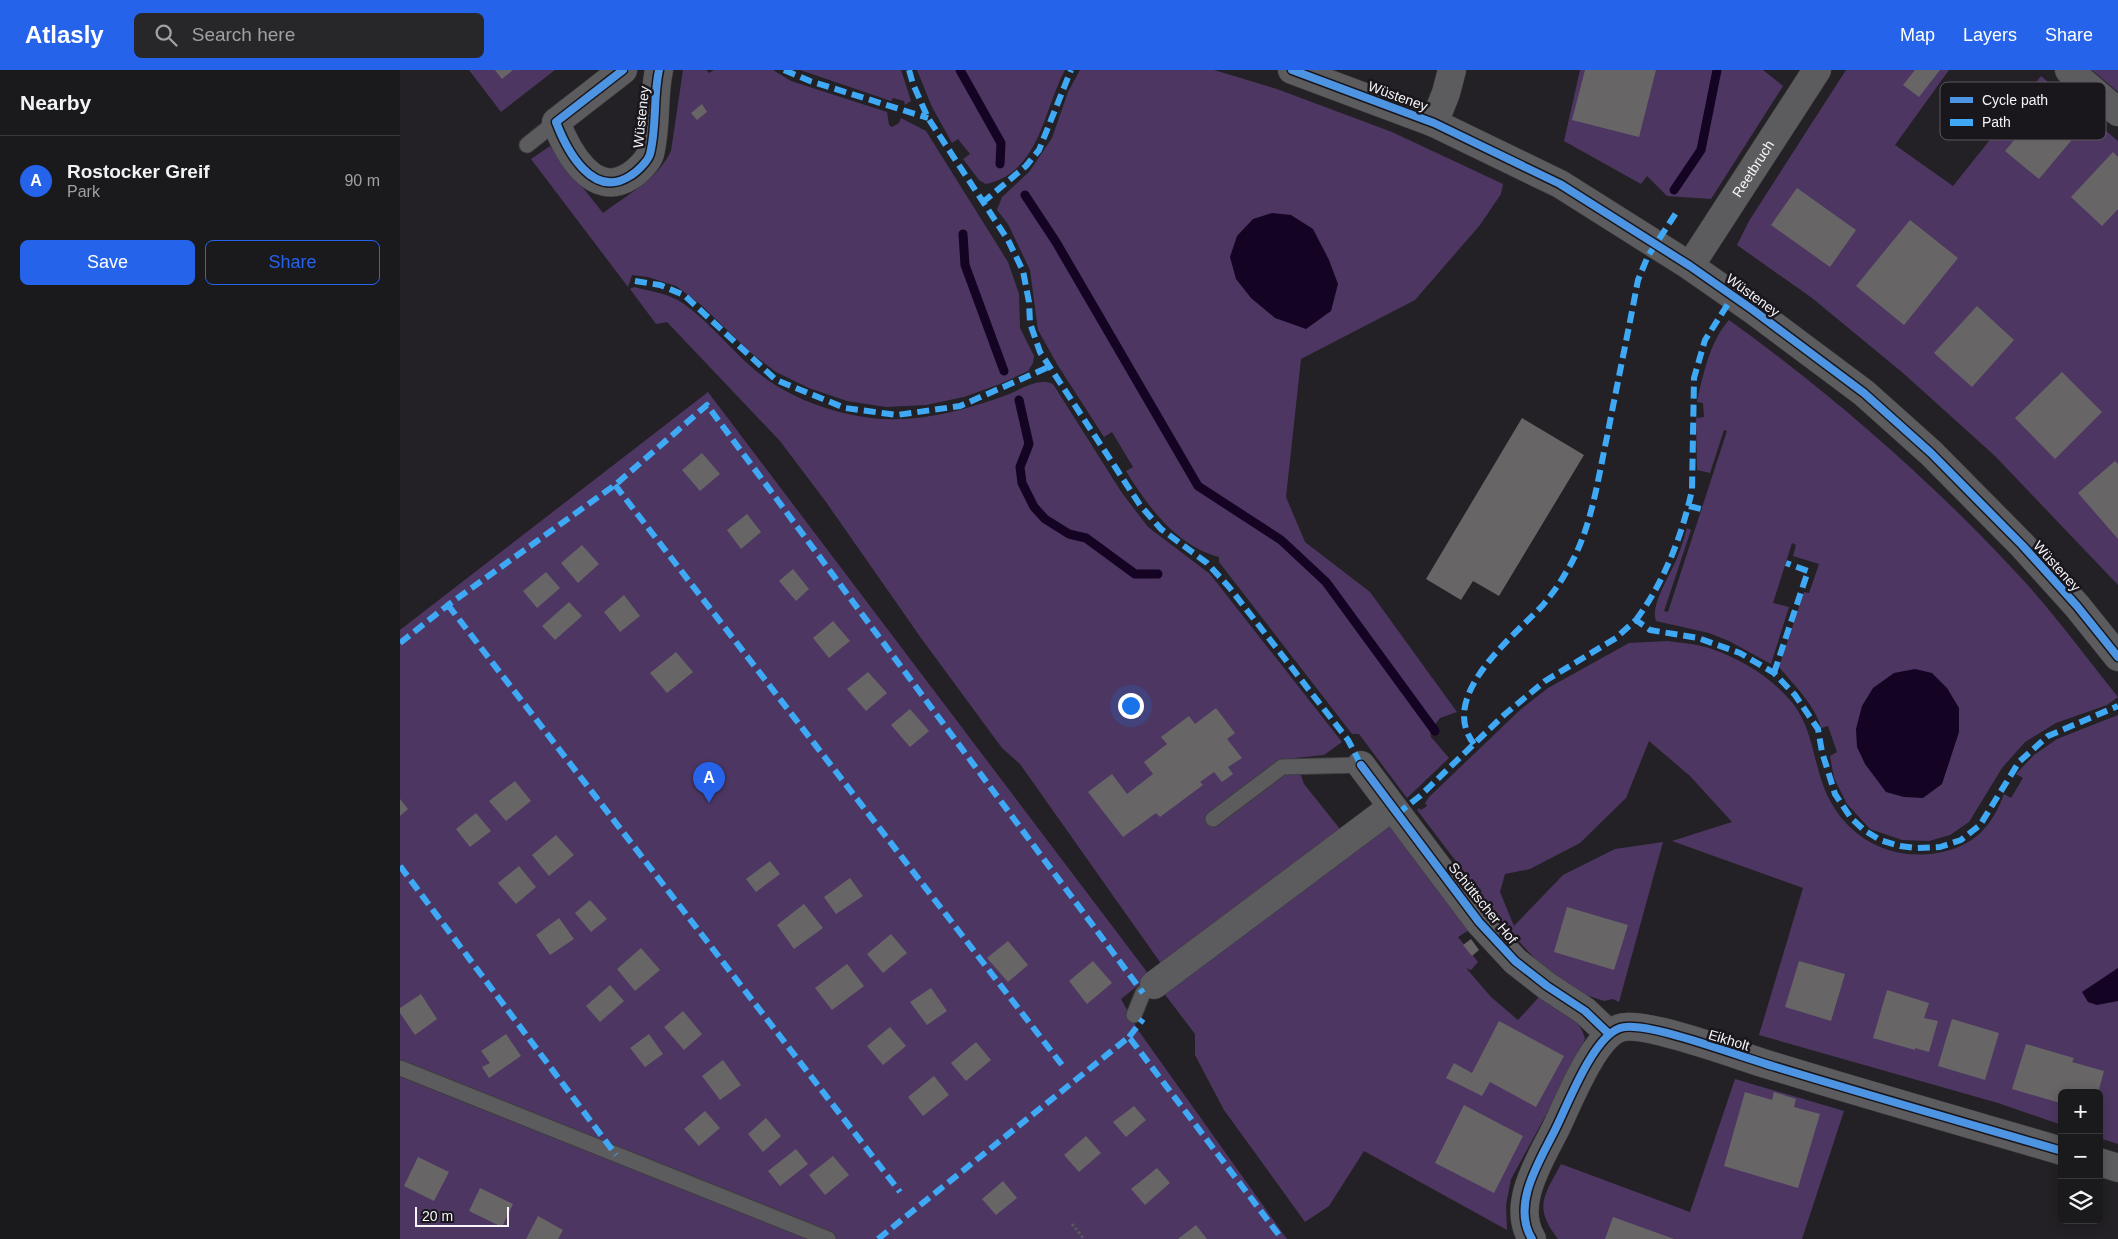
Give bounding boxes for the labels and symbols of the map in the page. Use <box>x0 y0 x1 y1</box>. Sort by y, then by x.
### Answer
street label: Wüsteney <box>1366 78 1430 114</box>
legend <box>1940 82 2106 140</box>
street label: Wüsteney <box>630 85 652 149</box>
text: Cycle path <box>1982 92 2048 108</box>
text: Path <box>1982 114 2011 130</box>
street label: Reetbruch <box>1729 137 1777 200</box>
street label: Wüsteney <box>1723 270 1783 320</box>
street label: Wüsteney <box>2030 538 2084 594</box>
your location <box>1118 693 1144 719</box>
pin: A <box>693 762 725 803</box>
street label: Schüttscher Hof <box>1445 859 1521 947</box>
street label: Eikholt <box>1707 1026 1752 1054</box>
scale bar <box>415 1204 509 1227</box>

